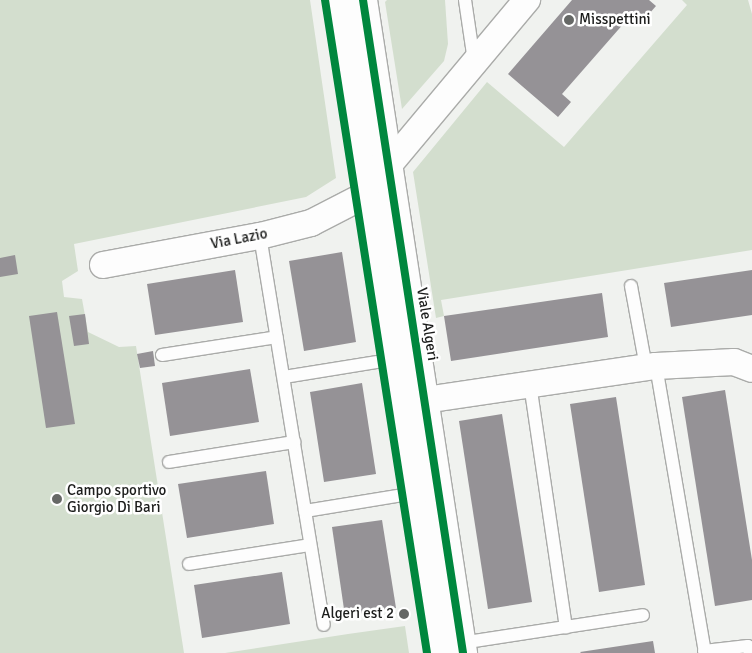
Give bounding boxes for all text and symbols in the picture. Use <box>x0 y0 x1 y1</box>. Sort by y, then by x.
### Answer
place label: Misspettini <box>579 11 651 29</box>
marker: Misspettini <box>563 14 575 26</box>
street label: Via Lazio <box>209 225 269 253</box>
street label: Viale Algeri <box>412 286 442 362</box>
place label: Campo sportivo Giorgio Di Bari <box>67 481 166 516</box>
marker: Campo sportivo Giorgio Di Bari <box>51 493 63 505</box>
place label: Algeri est 2 <box>321 605 394 623</box>
marker: Algeri est 2 <box>398 608 410 620</box>

